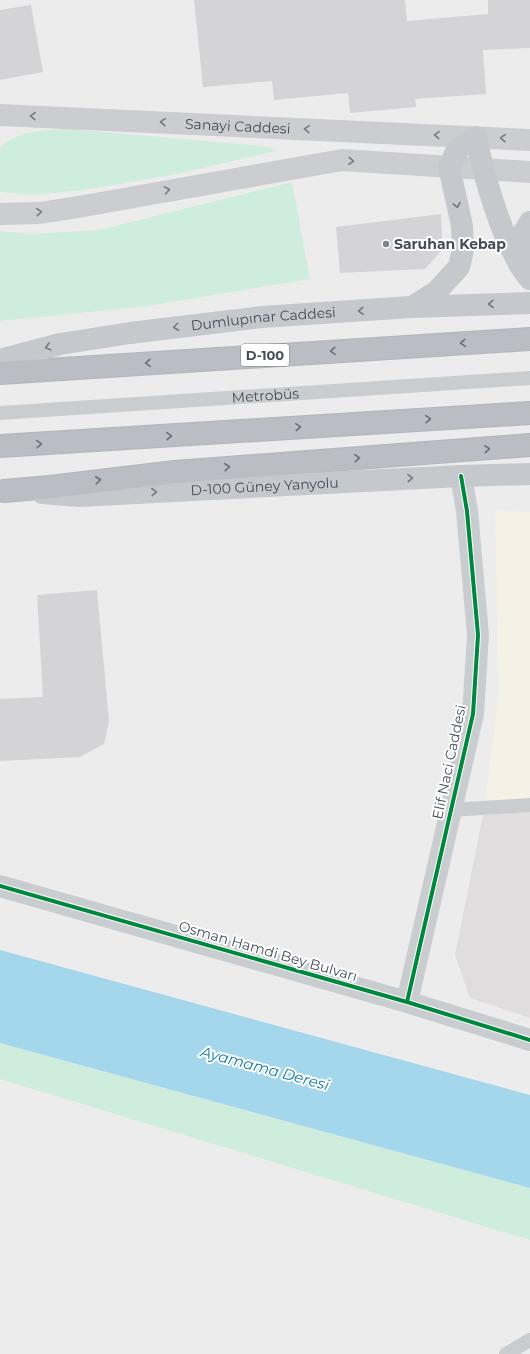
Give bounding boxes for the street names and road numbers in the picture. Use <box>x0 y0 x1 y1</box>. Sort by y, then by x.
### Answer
street label: Sanayi Caddesi <box>185 115 291 138</box>
street label: Dumlupınar Caddesi <box>190 303 336 335</box>
road number: D-100 <box>241 344 289 366</box>
street label: Metrobüs <box>231 384 300 407</box>
street label: D-100 Güney Yanyolu <box>190 473 339 499</box>
street label: Elif Naci Caddesi <box>428 703 470 821</box>
street label: Osman Hamdi Bey Bulvarı <box>177 917 359 985</box>

